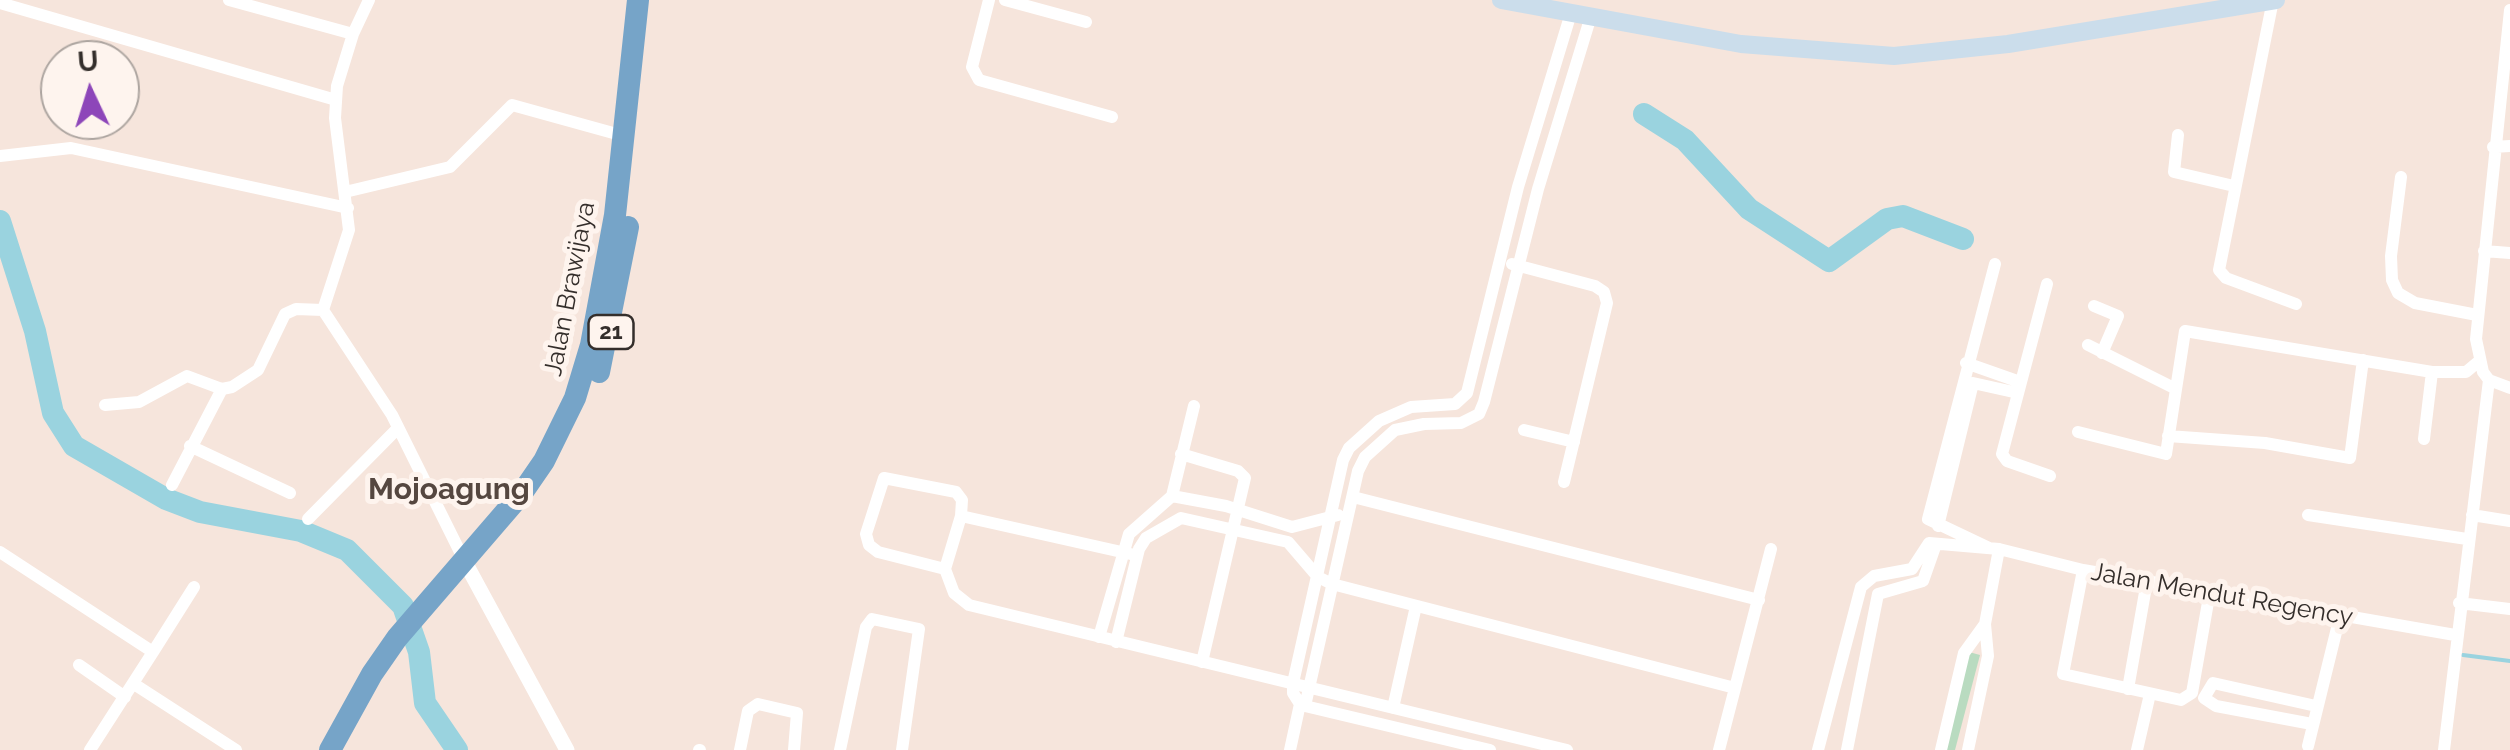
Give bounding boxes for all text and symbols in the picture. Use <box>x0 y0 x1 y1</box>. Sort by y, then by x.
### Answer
north arrow <box>40 40 140 140</box>
text: U <box>76 44 100 79</box>
street label: Jalan Brawijaya <box>538 199 602 379</box>
road number: 21 <box>588 315 634 349</box>
district label: Mojoagung <box>368 472 530 508</box>
street label: Jalan Mendut Regency <box>2089 557 2355 633</box>

